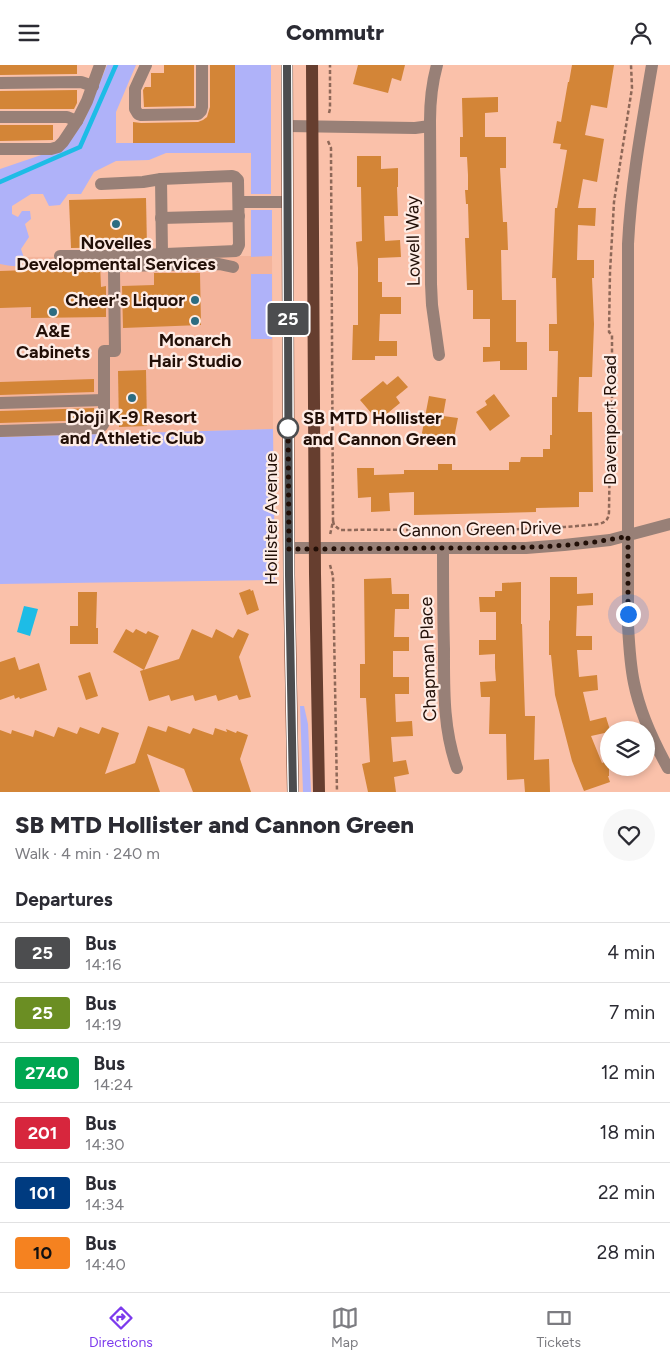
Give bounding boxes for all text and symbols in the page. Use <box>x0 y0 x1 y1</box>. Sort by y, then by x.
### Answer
icon: menu <box>15 19 43 47</box>
text: Commutr <box>286 19 384 46</box>
icon: person <box>627 19 655 47</box>
street label: Lowell Way <box>401 195 425 287</box>
marker: Novelles Developmental Services <box>110 218 122 230</box>
place label: Novelles Developmental Services <box>16 232 216 275</box>
place label: Cheer's Liquor <box>65 289 185 311</box>
marker: Cheer's Liquor <box>189 294 201 306</box>
line badge: 25 <box>266 303 310 335</box>
marker: A&E Cabinets <box>47 306 59 318</box>
text: 25 <box>278 308 298 330</box>
marker: Monarch Hair Studio <box>189 315 201 327</box>
place label: A&E Cabinets <box>16 320 91 363</box>
place label: Monarch Hair Studio <box>148 329 242 372</box>
street label: Davenport Road <box>599 355 621 485</box>
marker: Dioji K-9 Resort and Athletic Club <box>126 392 138 404</box>
place label: Dioji K-9 Resort and Athletic Club <box>60 406 204 449</box>
place label: SB MTD Hollister and Cannon Green <box>303 407 456 450</box>
marker: SB MTD Hollister and Cannon Green <box>277 417 299 439</box>
street label: Hollister Avenue <box>260 453 282 585</box>
street label: Cannon Green Drive <box>398 517 562 541</box>
street label: Chapman Place <box>415 596 441 722</box>
your location <box>616 602 641 627</box>
map controls <box>600 721 655 776</box>
button: layers <box>600 721 655 776</box>
button: heart <box>603 809 655 861</box>
text: SB MTD Hollister and Cannon Green <box>15 810 414 839</box>
text: Walk · 4 min · 240 m <box>15 844 160 863</box>
text: Departures <box>15 888 113 911</box>
text: Bus <box>85 932 116 955</box>
text: 4 min <box>607 941 655 964</box>
text: 25 <box>32 942 53 964</box>
text: 14:16 <box>85 955 121 974</box>
text: Bus <box>85 992 116 1015</box>
text: 7 min <box>609 1001 655 1024</box>
text: 25 <box>32 1002 53 1024</box>
text: 14:19 <box>85 1015 121 1034</box>
text: Bus <box>94 1052 125 1075</box>
text: 12 min <box>601 1061 655 1084</box>
text: 2740 <box>25 1062 69 1084</box>
text: 14:24 <box>94 1075 133 1094</box>
text: Bus <box>85 1112 116 1135</box>
text: 18 min <box>600 1121 655 1144</box>
text: 201 <box>28 1122 57 1144</box>
text: 14:30 <box>85 1135 125 1154</box>
text: Bus <box>85 1172 116 1195</box>
text: 22 min <box>598 1181 655 1204</box>
text: 101 <box>29 1182 56 1204</box>
text: 14:34 <box>85 1195 124 1214</box>
text: Bus <box>85 1232 116 1255</box>
text: 28 min <box>597 1241 655 1264</box>
text: 10 <box>33 1242 52 1264</box>
text: 14:40 <box>85 1255 126 1274</box>
tab: Directions <box>89 1304 153 1351</box>
tab: Map <box>331 1304 359 1351</box>
tab: Tickets <box>536 1304 581 1351</box>

